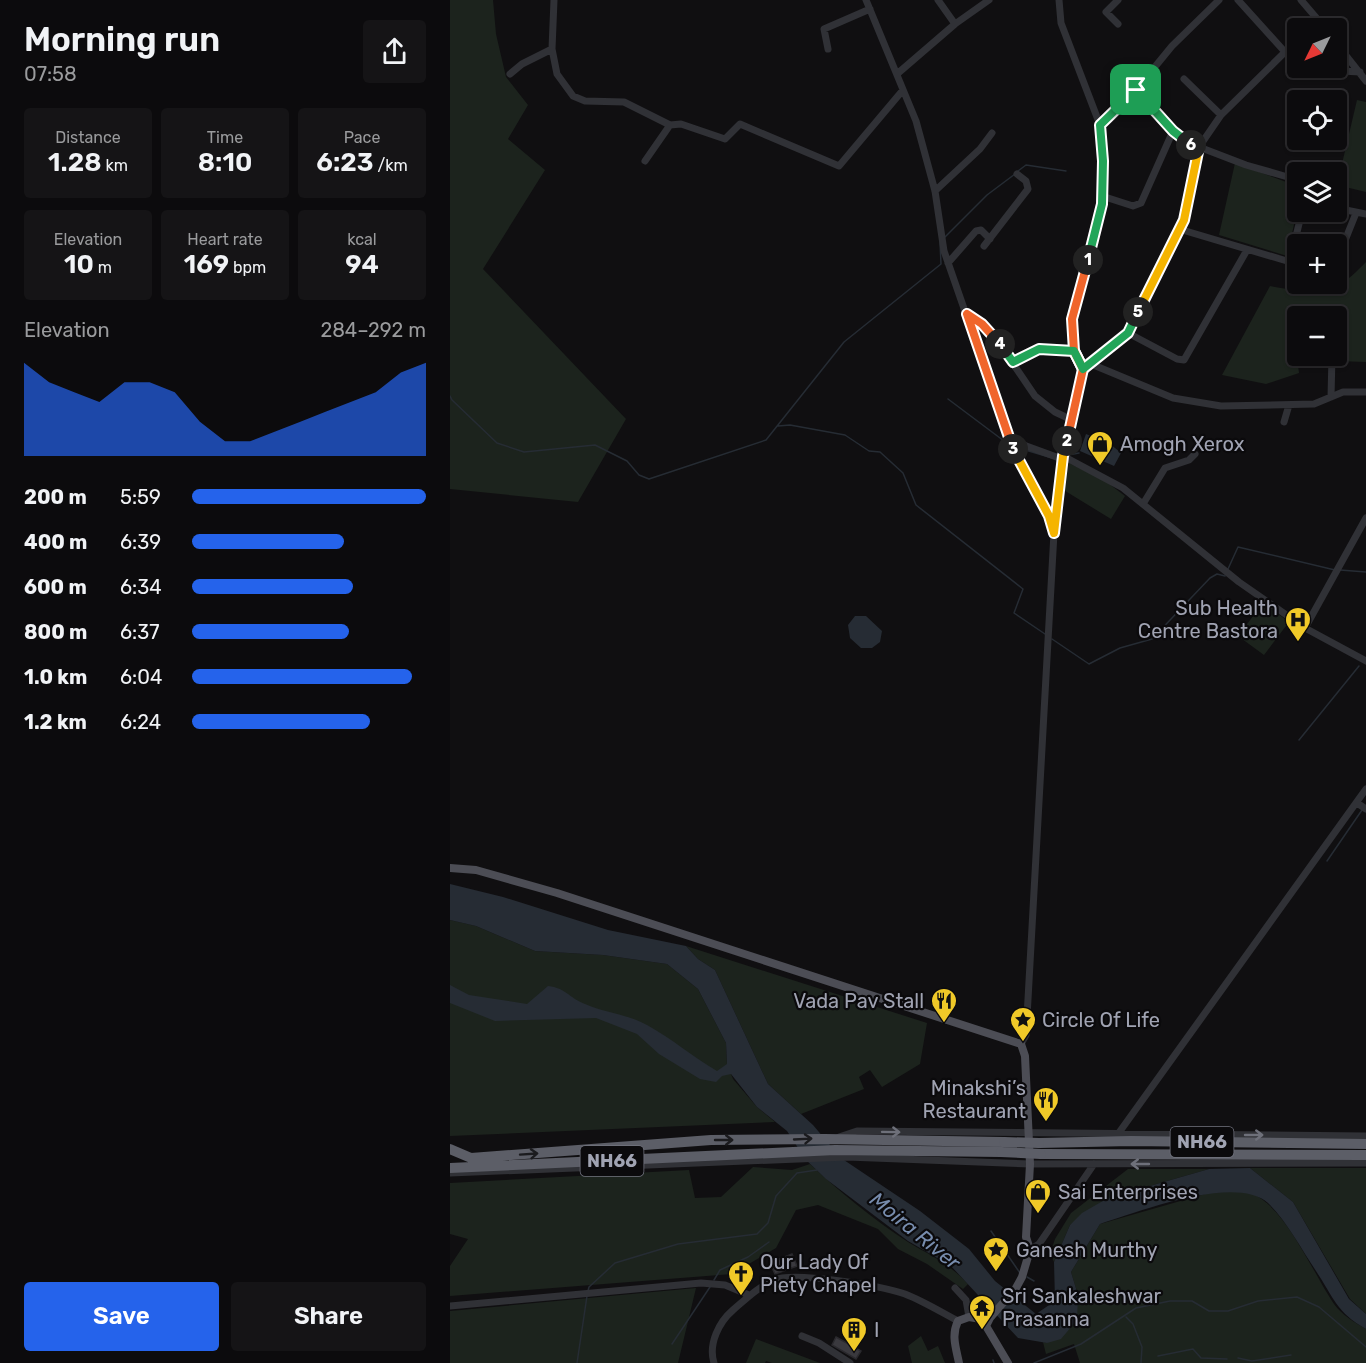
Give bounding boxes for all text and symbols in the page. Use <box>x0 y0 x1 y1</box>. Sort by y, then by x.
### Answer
north arrow <box>1287 18 1347 78</box>
map controls <box>1287 18 1347 366</box>
text: Morning run <box>24 20 220 59</box>
button: share <box>363 20 426 83</box>
text: 07:58 <box>24 62 77 86</box>
pin <box>1110 64 1161 115</box>
icon: arrive <box>1119 73 1152 106</box>
button: locate <box>1287 90 1347 150</box>
text: Distance <box>55 128 121 147</box>
text: Time <box>207 128 243 147</box>
text: Pace <box>344 128 380 147</box>
pin: 6 <box>1176 130 1206 160</box>
text: 6 <box>1186 135 1196 154</box>
text: 1.28 <box>48 147 102 178</box>
text: 8:10 <box>198 147 252 178</box>
text: 6:23 <box>316 147 374 178</box>
text: km <box>102 156 128 175</box>
text: /km <box>374 156 408 175</box>
button: layers <box>1287 162 1347 222</box>
text: Elevation <box>54 230 122 249</box>
text: Heart rate <box>187 230 263 249</box>
text: kcal <box>347 230 377 249</box>
button: + <box>1287 234 1347 294</box>
pin: 1 <box>1073 245 1103 275</box>
text: 10 <box>64 249 94 280</box>
text: 169 <box>184 249 229 280</box>
text: 94 <box>345 249 379 280</box>
text: 1 <box>1084 250 1092 269</box>
text: m <box>94 258 112 277</box>
text: bpm <box>229 258 266 277</box>
pin: 5 <box>1123 297 1153 327</box>
text: 5 <box>1133 302 1143 321</box>
button: − <box>1287 306 1347 366</box>
text: Elevation <box>24 318 110 342</box>
text: 284–292 m <box>320 318 426 342</box>
pin: 4 <box>985 329 1015 359</box>
text: 4 <box>995 334 1005 353</box>
pin: 2 <box>1052 426 1082 456</box>
shop icon: Amogh Xerox <box>1085 429 1115 467</box>
text: 2 <box>1062 431 1072 450</box>
place label: Amogh Xerox <box>1120 432 1245 456</box>
pin: 3 <box>998 434 1028 464</box>
text: 3 <box>1008 439 1018 458</box>
text: 200 m <box>24 485 87 509</box>
text: 5:59 <box>120 485 161 509</box>
text: 400 m <box>24 530 87 554</box>
text: 6:39 <box>120 530 161 554</box>
text: 600 m <box>24 575 87 599</box>
text: 6:34 <box>120 575 162 599</box>
place label: Sub Health Centre Bastora <box>1138 596 1278 643</box>
hospital icon: Sub Health Centre Bastora <box>1283 605 1313 643</box>
text: 800 m <box>24 620 87 644</box>
text: 6:37 <box>120 620 159 644</box>
text: 1.0 km <box>24 665 87 689</box>
text: 6:04 <box>120 665 162 689</box>
text: 1.2 km <box>24 710 87 734</box>
text: 6:24 <box>120 710 161 734</box>
restaurant icon: Vada Pav Stall <box>929 986 959 1024</box>
place label: Vada Pav Stall <box>793 989 924 1013</box>
place icon: Circle Of Life <box>1008 1005 1038 1043</box>
place label: Circle Of Life <box>1042 1008 1160 1032</box>
place label: Minakshi’s Restaurant <box>922 1076 1026 1123</box>
restaurant icon: Minakshi’s Restaurant <box>1031 1085 1061 1123</box>
one-way arrow <box>881 1126 901 1138</box>
road number: NH66 <box>1170 1127 1233 1157</box>
one-way arrow <box>1243 1129 1263 1141</box>
one-way arrow <box>713 1134 733 1146</box>
one-way arrow <box>792 1134 812 1145</box>
road number: NH66 <box>580 1146 644 1176</box>
one-way arrow <box>519 1148 539 1159</box>
one-way arrow <box>1130 1158 1150 1170</box>
shop icon: Sai Enterprises <box>1023 1177 1053 1215</box>
place label: Sai Enterprises <box>1058 1180 1198 1204</box>
water label: Moira River <box>865 1187 966 1275</box>
place icon: Ganesh Murthy <box>981 1235 1011 1273</box>
place label: Ganesh Murthy <box>1016 1238 1158 1262</box>
place label: Our Lady Of Piety Chapel <box>760 1250 877 1297</box>
church icon: Our Lady Of Piety Chapel <box>726 1259 756 1297</box>
button: Save <box>24 1282 219 1351</box>
button: Share <box>231 1282 426 1351</box>
place label: Sri Sankaleshwar Prasanna <box>1002 1284 1162 1331</box>
temple icon: Sri Sankaleshwar Prasanna <box>967 1293 997 1331</box>
building icon: I <box>839 1315 869 1353</box>
place label: I <box>874 1318 879 1342</box>

